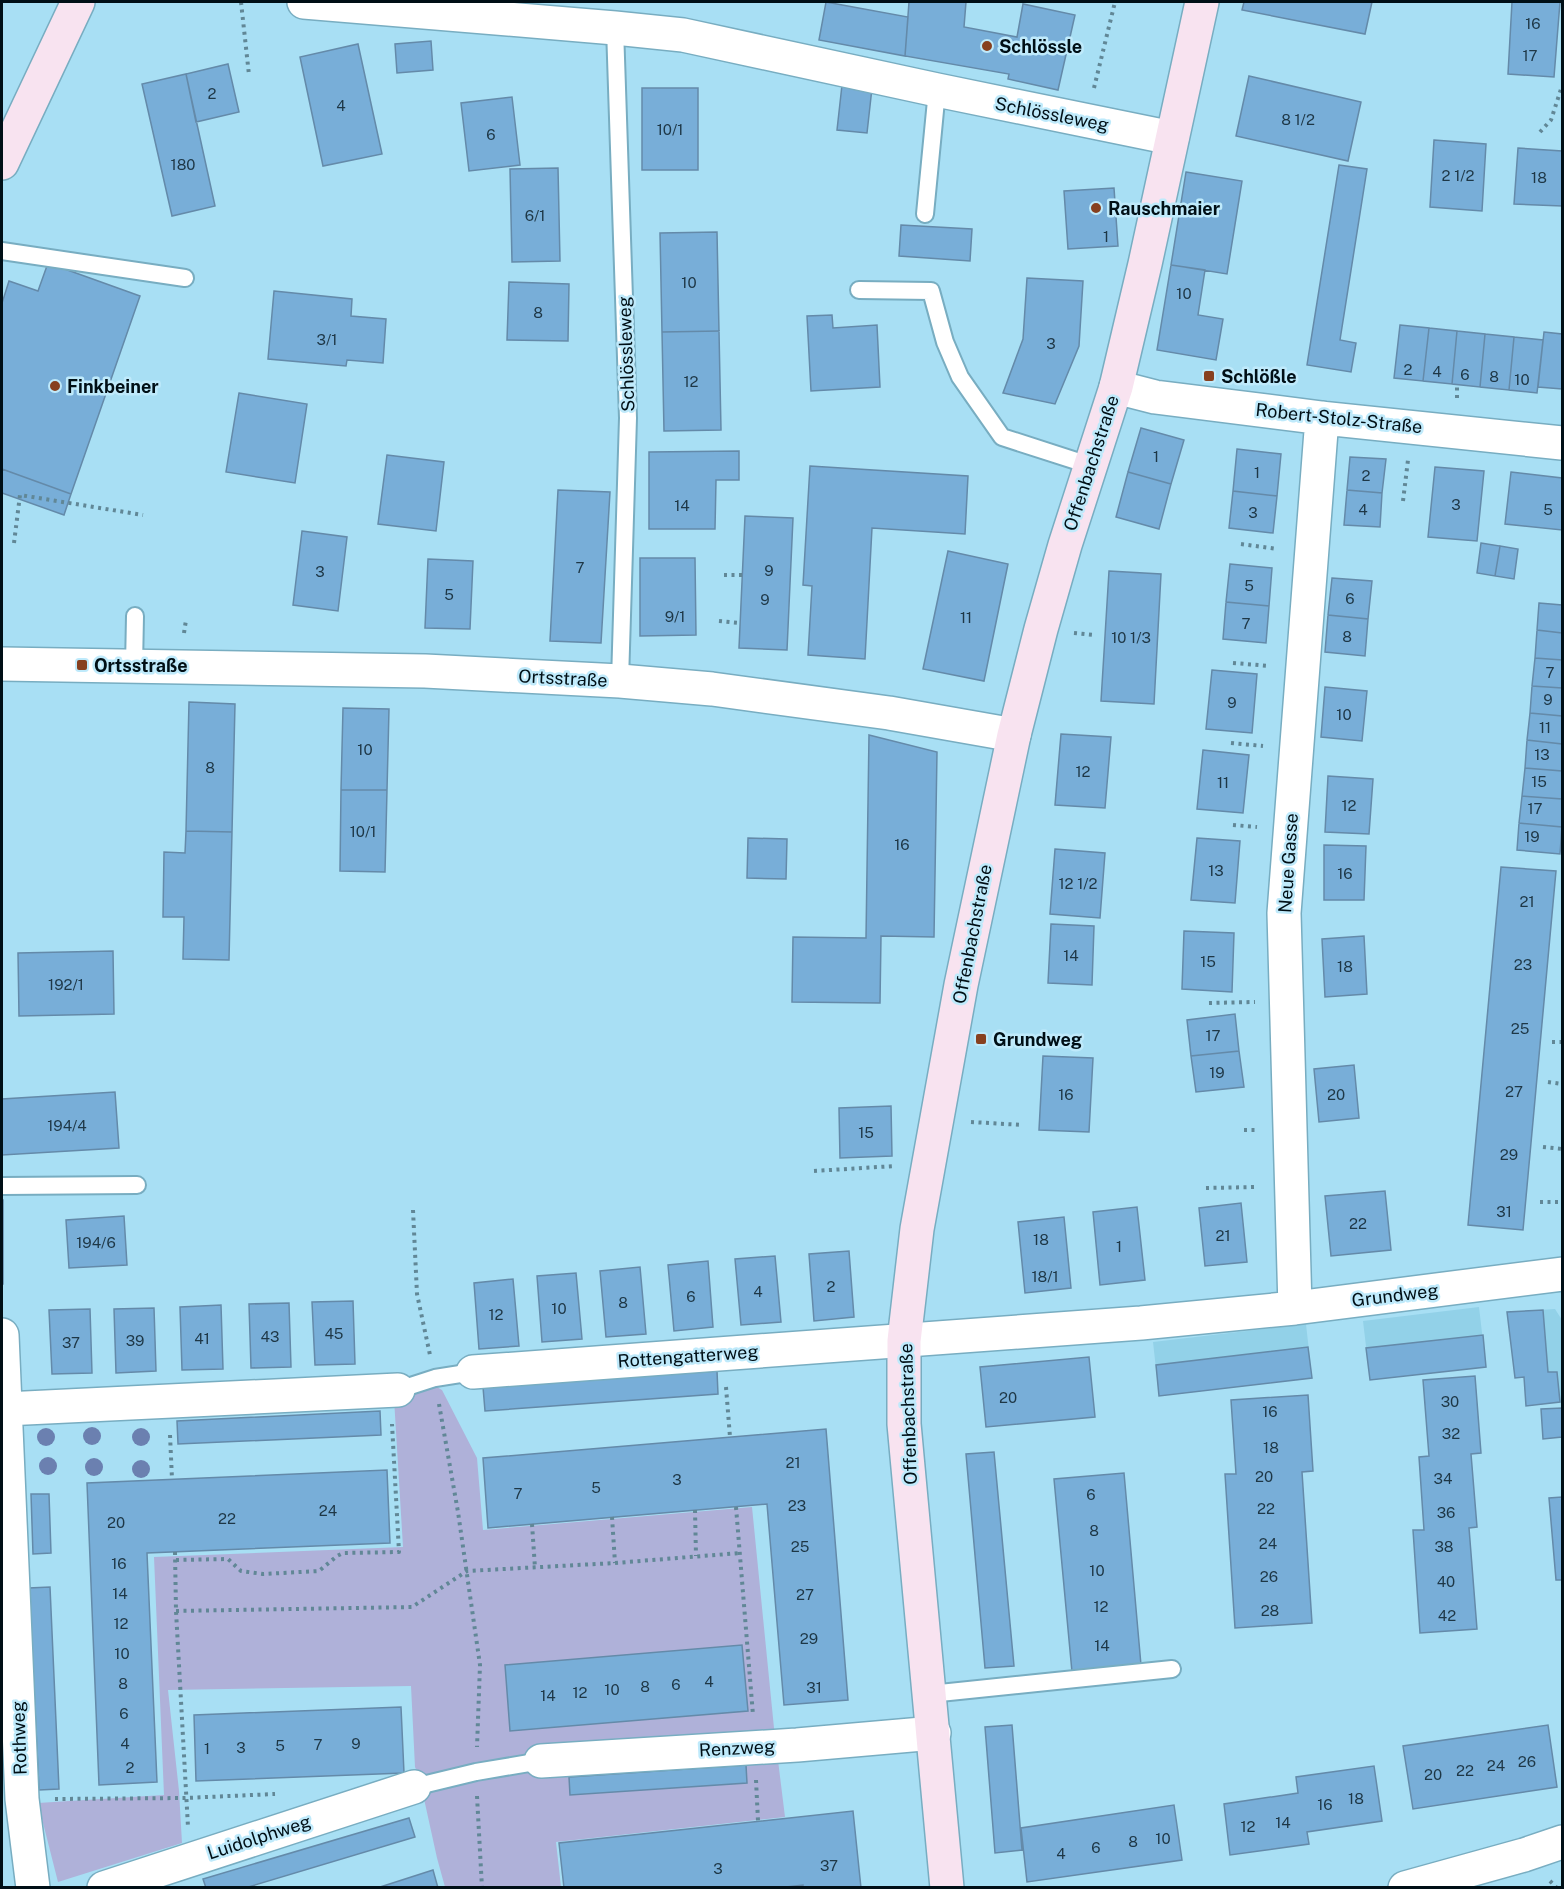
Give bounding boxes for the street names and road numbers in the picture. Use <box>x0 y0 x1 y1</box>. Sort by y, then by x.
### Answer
street label: Schlössleweg <box>993 93 1111 135</box>
street label: Schlössleweg <box>613 296 639 412</box>
street label: Offenbachstraße <box>1059 393 1123 533</box>
street label: Robert-Stolz-Straße <box>1255 399 1423 437</box>
street label: Ortsstraße <box>518 665 608 691</box>
street label: Neue Gasse <box>1274 812 1302 914</box>
street label: Offenbachstraße <box>948 863 996 1005</box>
street label: Grundweg <box>1350 1279 1440 1311</box>
street label: Rottengatterweg <box>617 1341 759 1371</box>
street label: Offenbachstraße <box>895 1343 921 1485</box>
street label: Rothweg <box>7 1701 31 1775</box>
street label: Renzweg <box>698 1736 776 1760</box>
street label: Luidolphweg <box>205 1810 313 1864</box>

